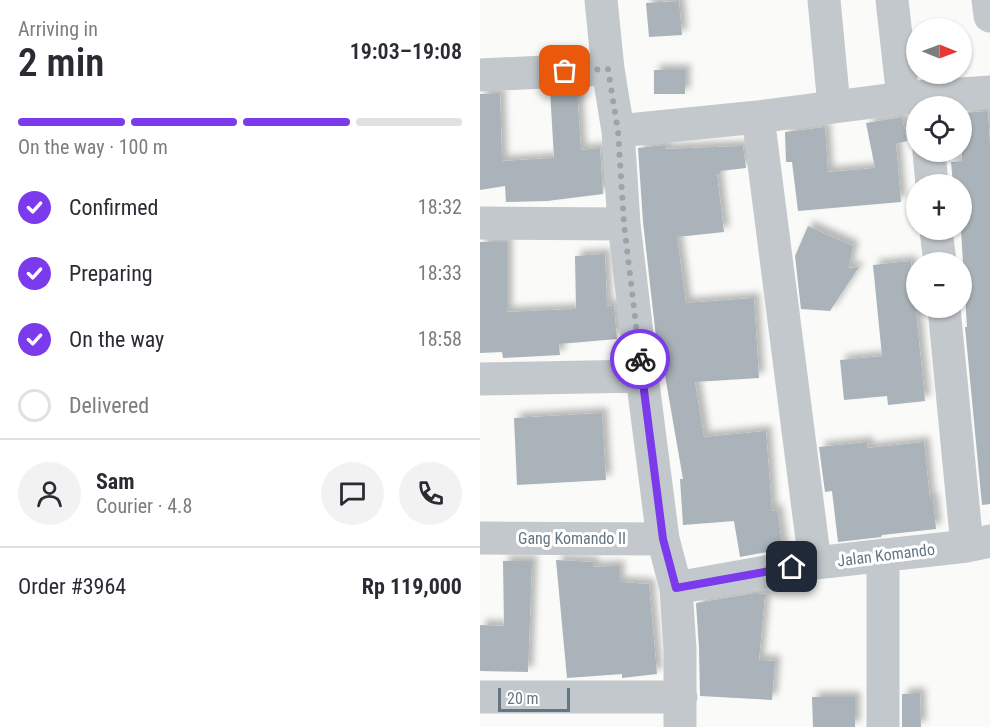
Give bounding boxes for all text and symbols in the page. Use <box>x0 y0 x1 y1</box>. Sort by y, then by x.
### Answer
text: Arriving in <box>18 17 98 41</box>
north arrow <box>906 18 972 84</box>
map controls <box>906 18 972 318</box>
text: 19:03–19:08 <box>350 39 462 64</box>
text: 2 min <box>18 40 104 86</box>
pin <box>539 45 590 96</box>
icon: bag <box>548 54 581 87</box>
button: locate <box>906 96 972 162</box>
text: On the way · 100 m <box>18 135 168 159</box>
button: + <box>906 174 972 240</box>
icon: check <box>18 191 51 224</box>
text: Confirmed <box>69 195 158 220</box>
text: 18:32 <box>418 195 462 219</box>
button: − <box>906 252 972 318</box>
icon: check <box>18 257 51 290</box>
text: Preparing <box>69 261 153 286</box>
text: 18:33 <box>418 261 462 285</box>
icon: check <box>18 323 51 356</box>
text: On the way <box>69 327 164 352</box>
text: 18:58 <box>418 327 462 351</box>
courier <box>610 329 670 389</box>
icon: bike <box>624 343 657 376</box>
text: Delivered <box>69 393 149 418</box>
button: person <box>18 462 81 525</box>
button: chat <box>321 462 384 525</box>
button: phone <box>399 462 462 525</box>
text: Sam <box>96 469 135 494</box>
text: Courier · 4.8 <box>96 494 192 518</box>
street label: Gang Komando II <box>518 529 626 548</box>
street label: Jalan Komando <box>836 540 936 570</box>
pin <box>766 541 817 592</box>
icon: home <box>775 550 808 583</box>
text: Order #3964 <box>18 574 126 599</box>
text: Rp 119,000 <box>362 574 462 599</box>
scale bar <box>498 685 570 712</box>
text: 20 m <box>507 689 539 708</box>

